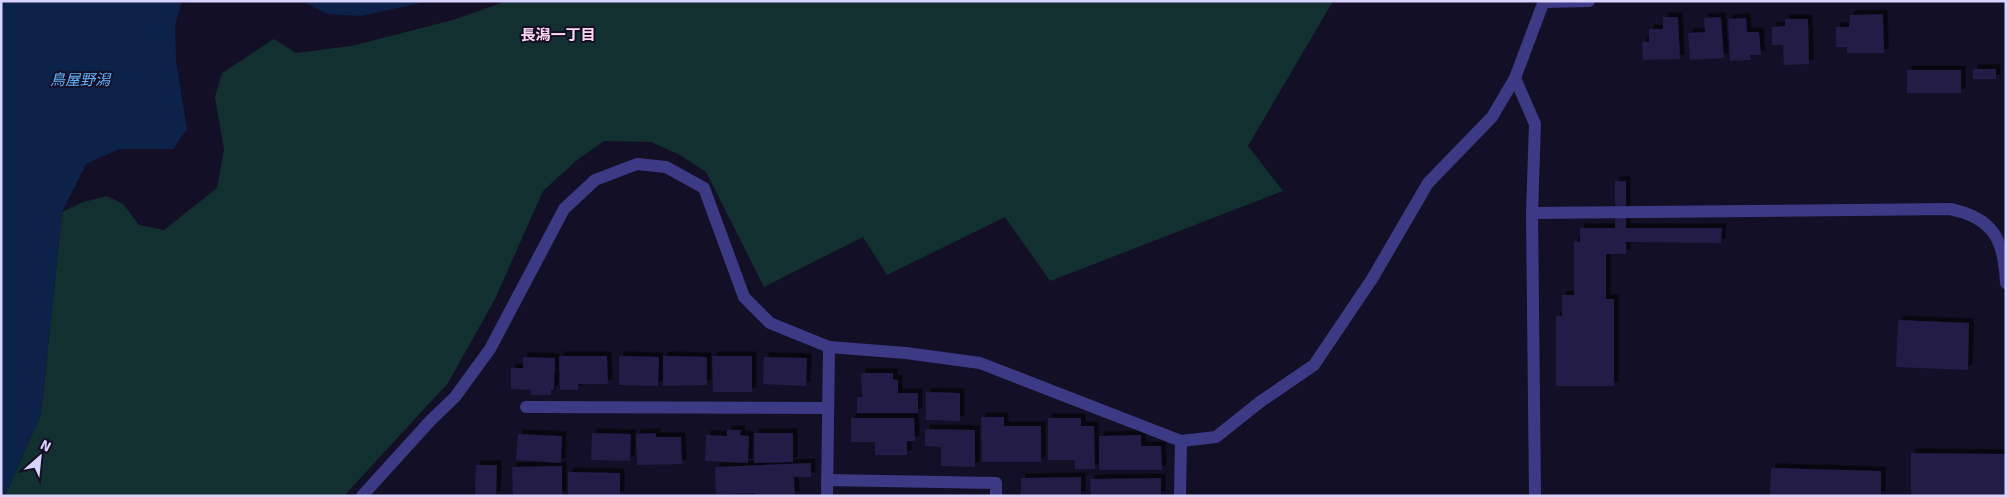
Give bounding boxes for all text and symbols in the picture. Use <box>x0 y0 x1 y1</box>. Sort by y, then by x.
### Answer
district label: 長潟一丁目 <box>520 26 596 44</box>
water label: 鳥屋野潟 <box>50 71 112 89</box>
north arrow <box>15 432 65 482</box>
text: N <box>37 436 54 456</box>

